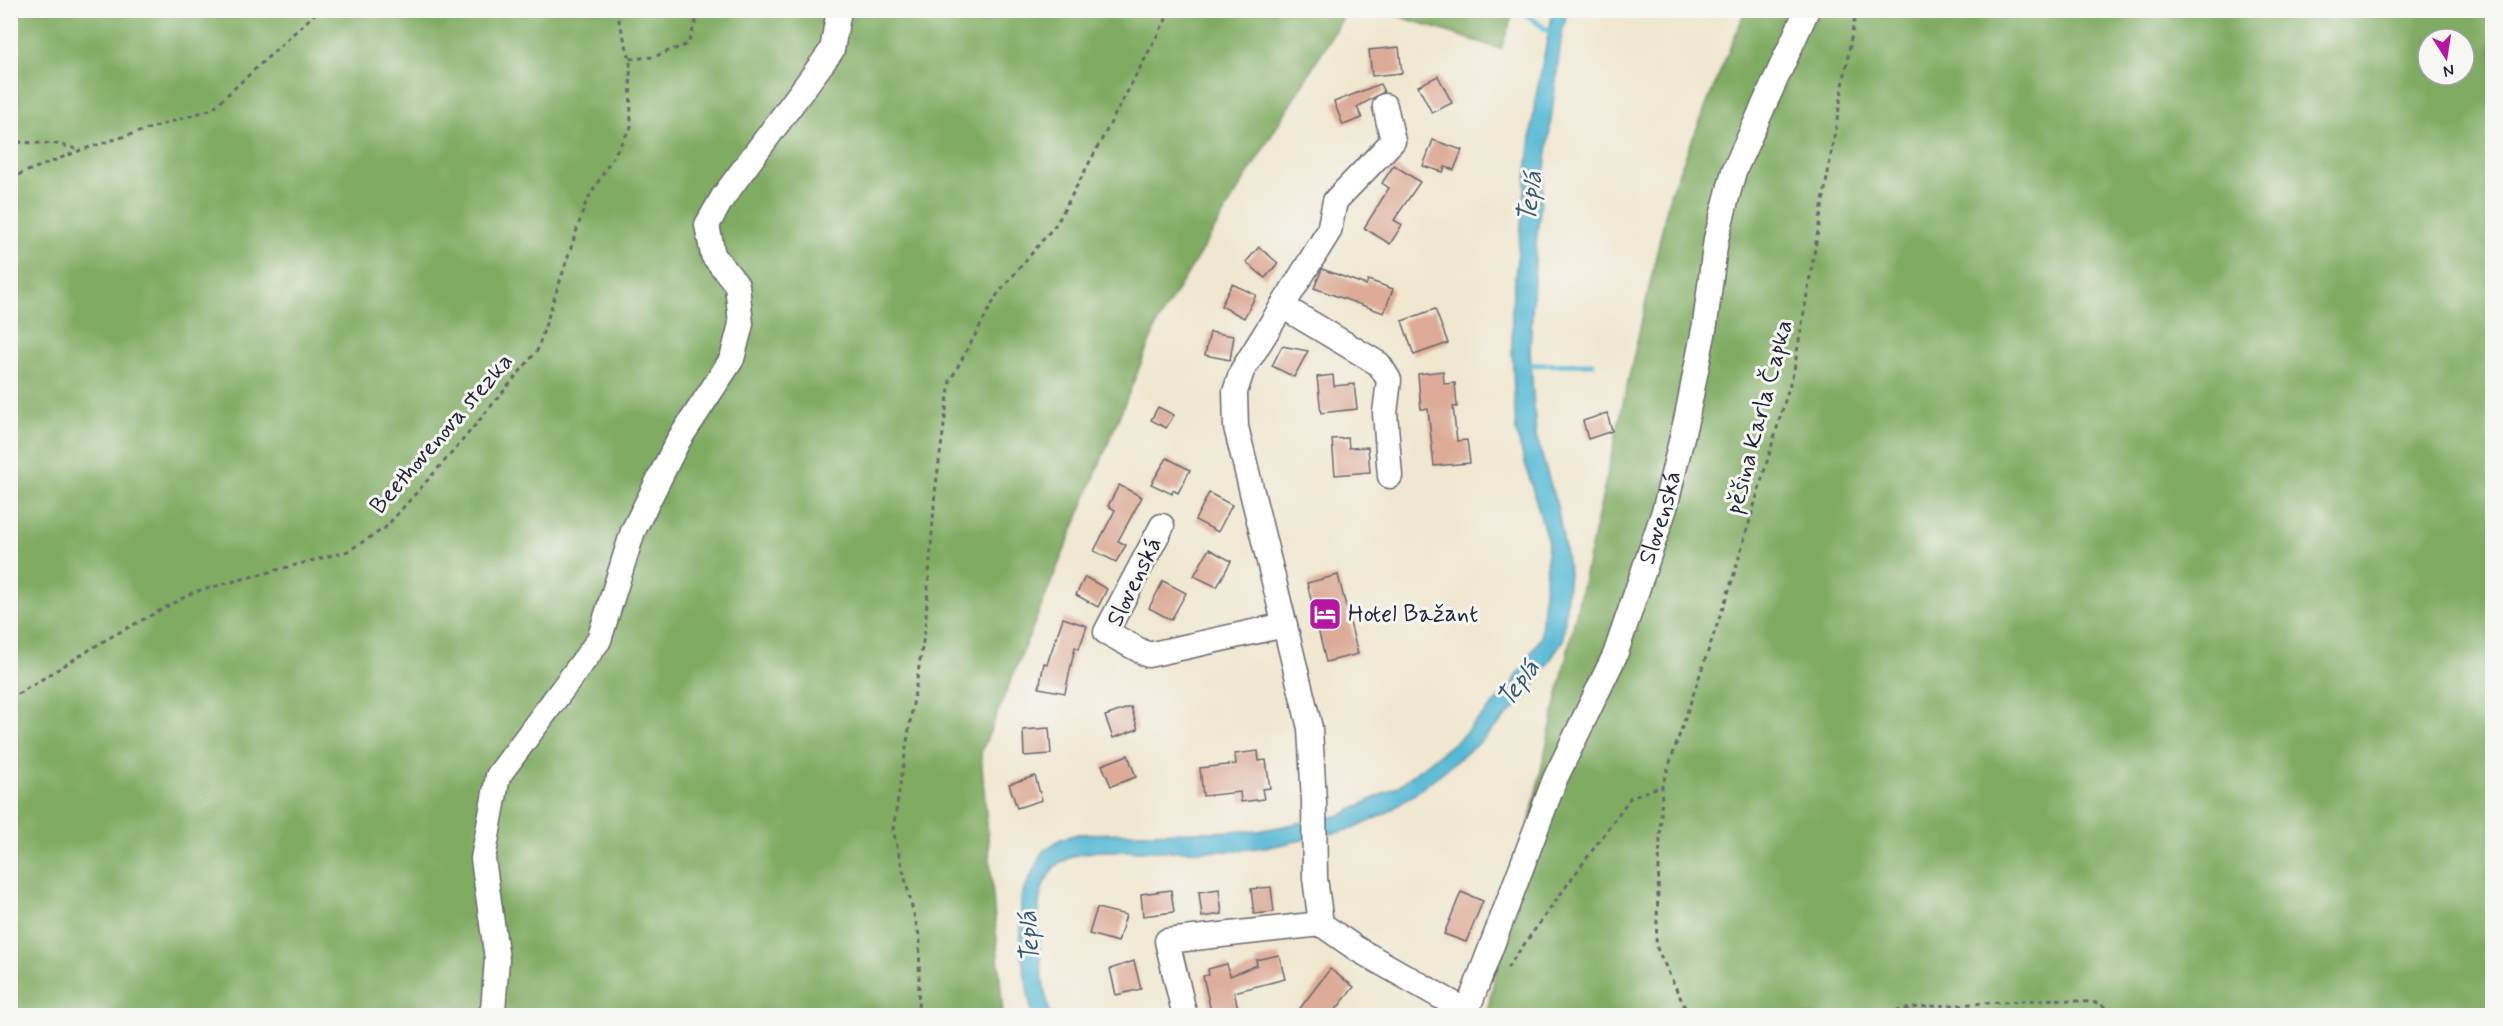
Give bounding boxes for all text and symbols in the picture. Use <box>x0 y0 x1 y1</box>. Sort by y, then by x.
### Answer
north arrow <box>2416 27 2476 87</box>
text: N <box>2441 59 2456 82</box>
water label: Teplá <box>1511 169 1551 225</box>
street label: pěšina Karla Čapka <box>1719 316 1801 518</box>
street label: Beethovenova stezka <box>363 347 521 521</box>
street label: Slovenská <box>1631 468 1689 568</box>
street label: Slovenská <box>1100 532 1170 632</box>
hotel icon: Hotel Bažant <box>1307 596 1343 632</box>
place label: Hotel Bažant <box>1348 599 1478 630</box>
water label: Teplá <box>1490 653 1548 715</box>
water label: Teplá <box>1011 910 1049 964</box>

